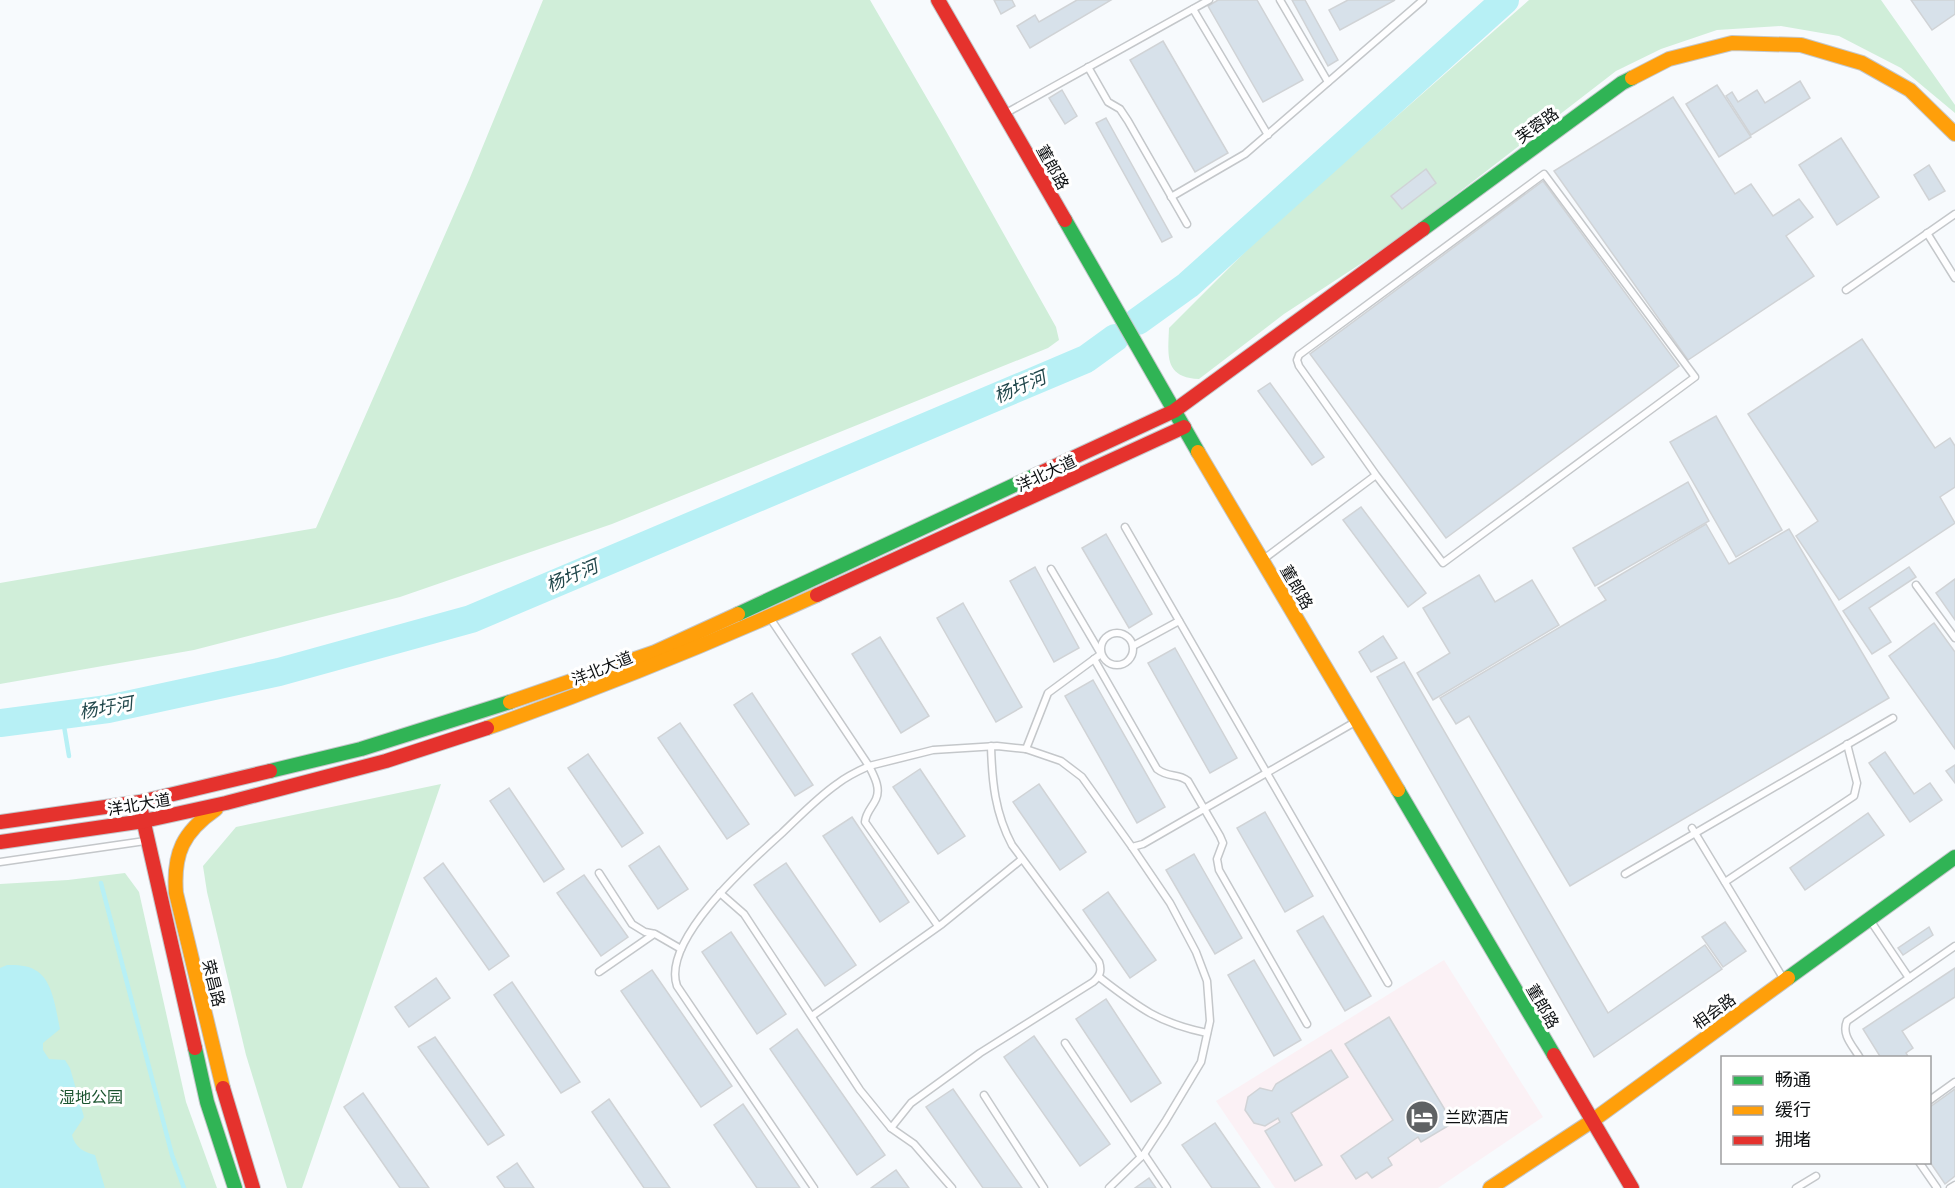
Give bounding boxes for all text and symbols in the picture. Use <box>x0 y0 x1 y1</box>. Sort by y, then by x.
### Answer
street label: 芙蓉路 <box>1512 103 1563 148</box>
street label: 董郎路 <box>1032 141 1073 193</box>
water label: 杨圩河 <box>990 364 1052 408</box>
street label: 洋北大道 <box>1013 450 1080 496</box>
water label: 杨圩河 <box>542 553 604 597</box>
street label: 董郎路 <box>1275 561 1318 613</box>
street label: 洋北大道 <box>569 647 636 690</box>
water label: 杨圩河 <box>77 691 137 724</box>
street label: 洋北大道 <box>106 789 172 820</box>
street label: 荣昌路 <box>198 957 230 1009</box>
street label: 董郎路 <box>1521 980 1564 1032</box>
street label: 相会路 <box>1689 989 1740 1034</box>
legend <box>1721 1056 1931 1164</box>
text: 畅通 <box>1775 1068 1811 1091</box>
park label: 湿地公园 <box>59 1087 123 1108</box>
text: 缓行 <box>1775 1098 1811 1121</box>
hotel icon: 兰欧酒店 <box>1404 1099 1440 1135</box>
place label: 兰欧酒店 <box>1445 1107 1509 1128</box>
text: 拥堵 <box>1775 1128 1811 1151</box>

